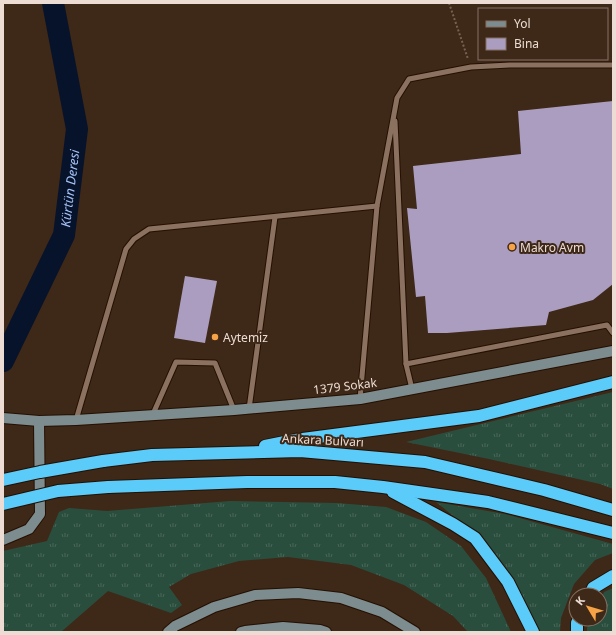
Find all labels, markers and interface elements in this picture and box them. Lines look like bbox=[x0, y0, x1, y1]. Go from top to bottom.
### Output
legend bbox=[478, 8, 608, 60]
text: Yol bbox=[514, 15, 531, 32]
text: Bina bbox=[514, 35, 539, 52]
water label: Kürtün Deresi bbox=[56, 148, 84, 228]
place label: Makro Avm bbox=[520, 239, 584, 256]
marker: Makro Avm bbox=[507, 242, 517, 252]
place label: Aytemiz bbox=[223, 329, 268, 346]
marker: Aytemiz bbox=[210, 332, 220, 342]
street label: 1379 Sokak bbox=[312, 374, 378, 398]
street label: Ankara Bulvarı bbox=[282, 429, 364, 451]
north arrow bbox=[568, 587, 608, 627]
text: K bbox=[572, 592, 588, 608]

